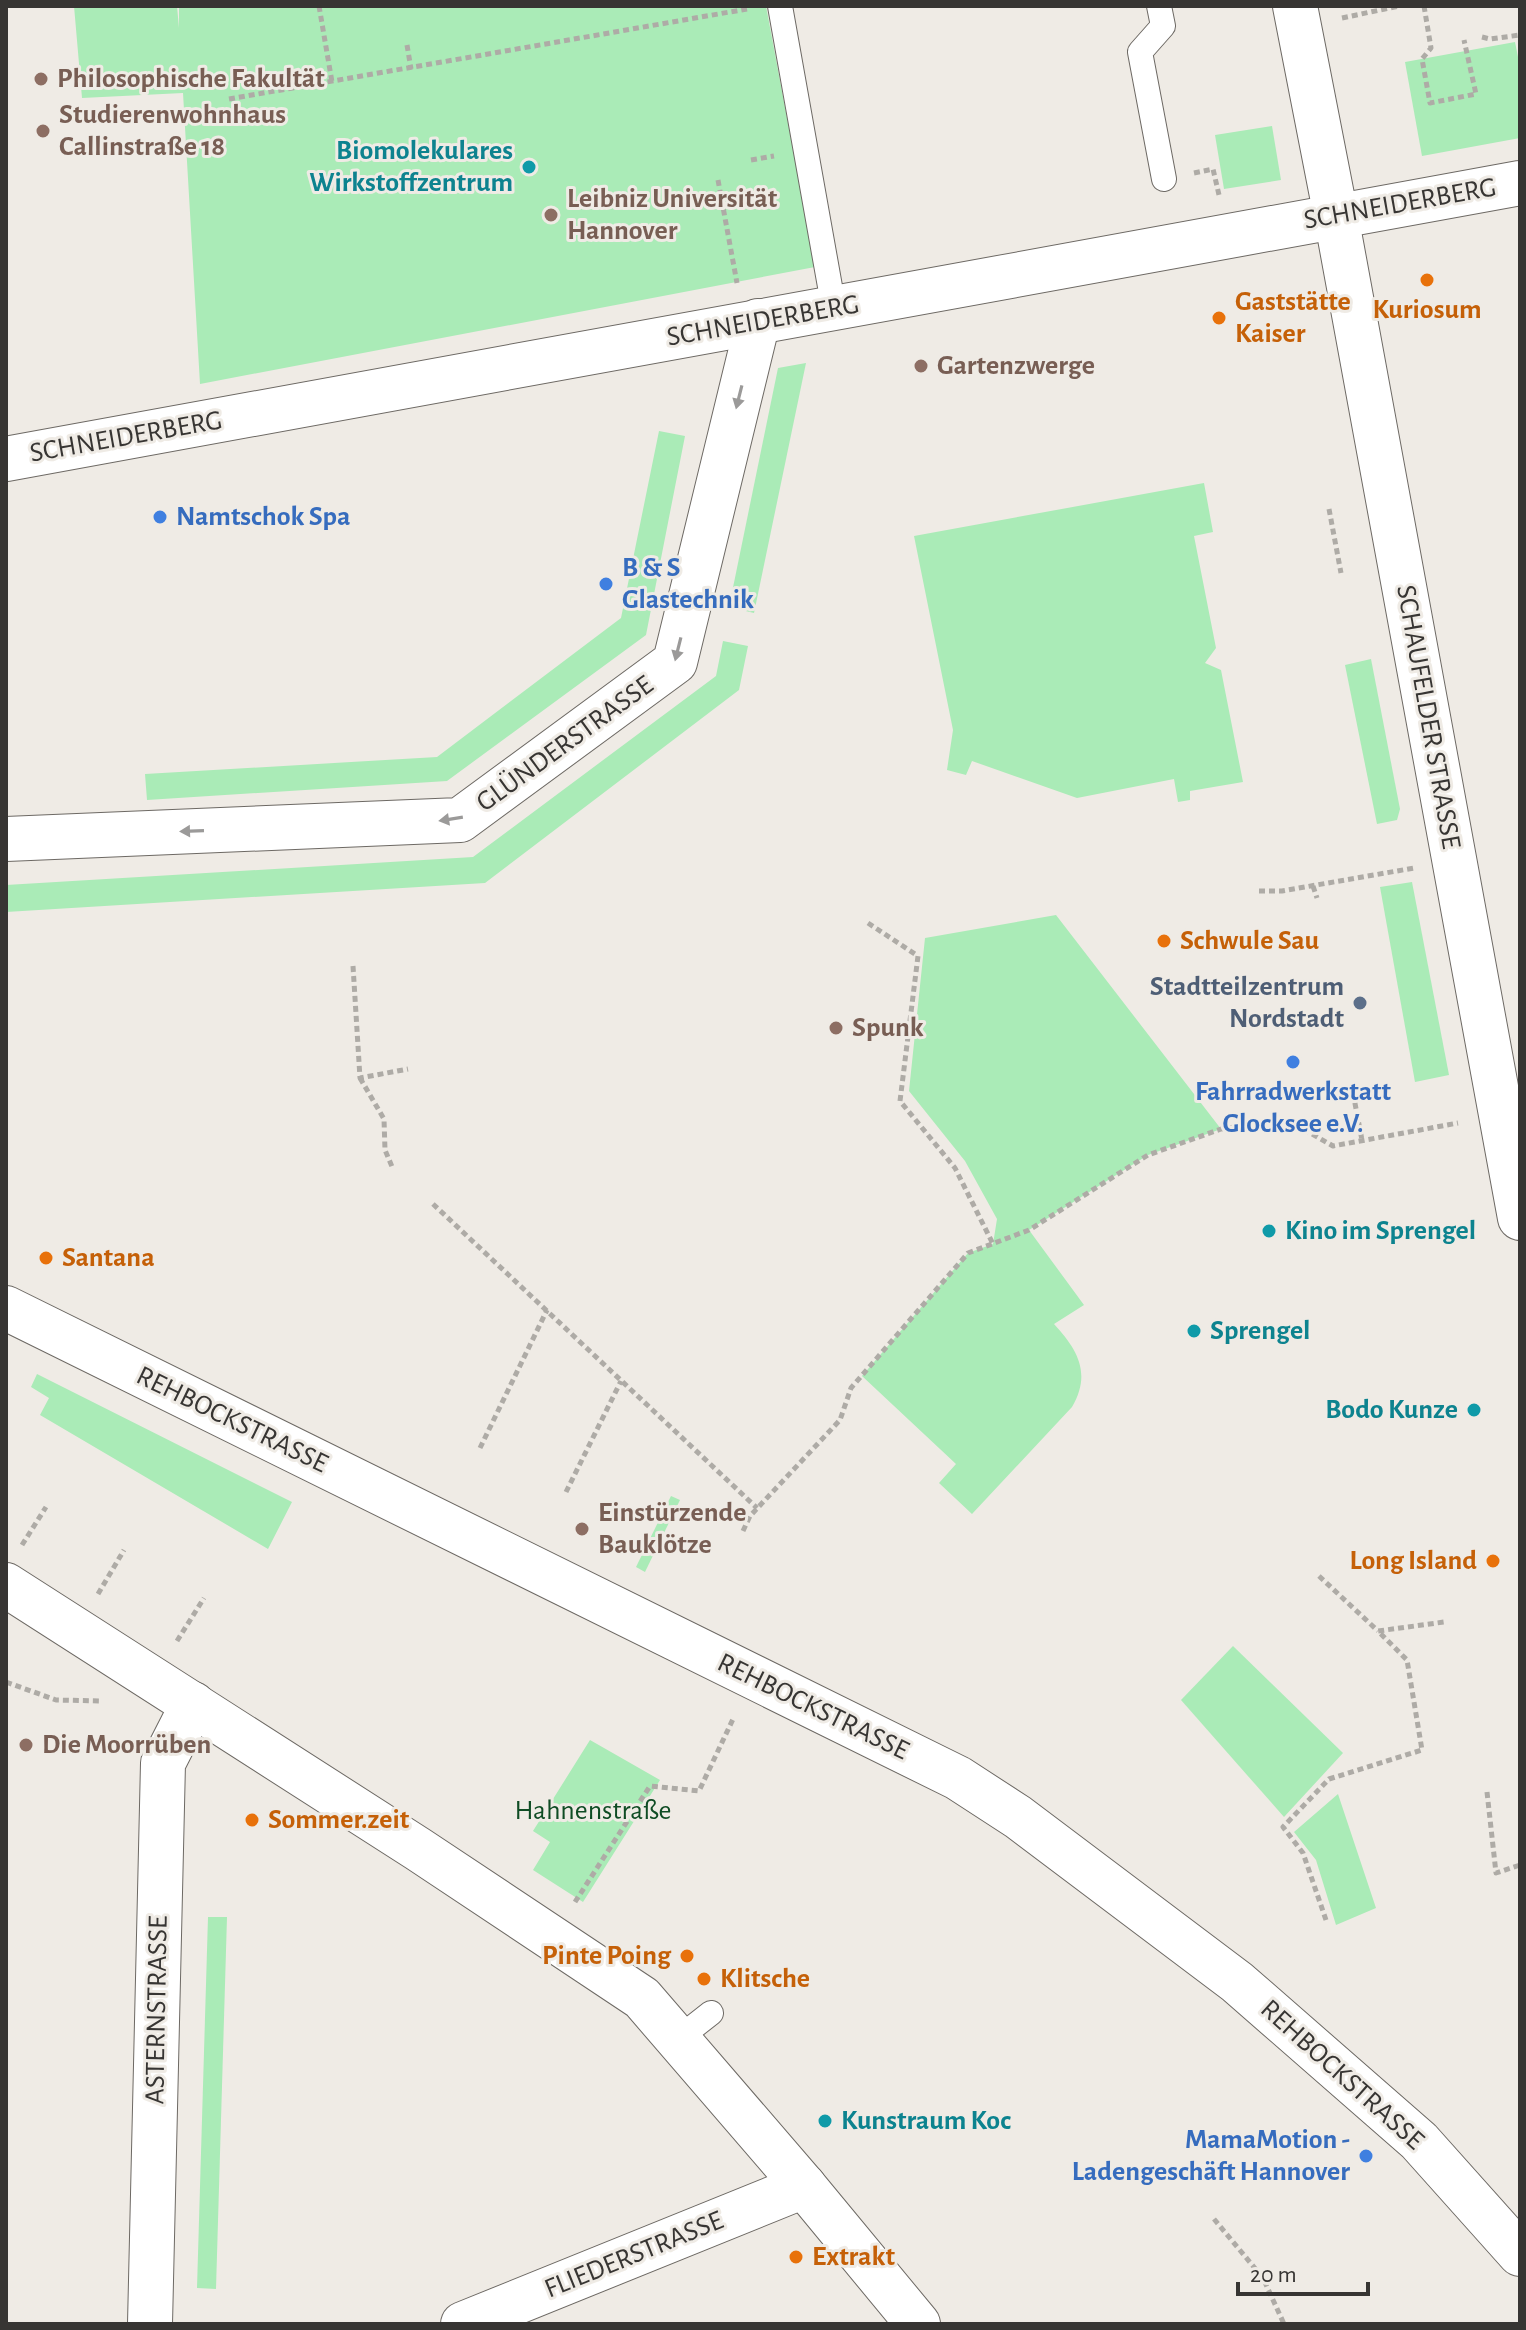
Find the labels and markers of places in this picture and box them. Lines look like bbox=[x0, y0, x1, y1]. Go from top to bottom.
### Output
place label: Philosophische Fakultät bbox=[57, 65, 325, 93]
marker: Philosophische Fakultät bbox=[32, 70, 50, 88]
place label: Studierenwohnhaus Callinstraße 18 bbox=[59, 101, 286, 161]
marker: Studierenwohnhaus Callinstraße 18 bbox=[34, 122, 52, 140]
place label: Biomolekulares Wirkstoffzentrum bbox=[309, 137, 513, 197]
marker: Biomolekulares Wirkstoffzentrum bbox=[520, 158, 538, 176]
place label: Leibniz Universität Hannover bbox=[567, 185, 778, 245]
marker: Leibniz Universität Hannover bbox=[542, 206, 560, 224]
marker: Kuriosum bbox=[1418, 271, 1436, 289]
place label: Gaststätte Kaiser bbox=[1235, 288, 1351, 348]
place label: Kuriosum bbox=[1372, 296, 1482, 324]
marker: Gaststätte Kaiser bbox=[1210, 309, 1228, 327]
place label: Gartenzwerge bbox=[937, 352, 1095, 380]
marker: Gartenzwerge bbox=[912, 357, 930, 375]
place label: Namtschok Spa bbox=[176, 503, 351, 531]
marker: Namtschok Spa bbox=[151, 508, 169, 526]
place label: B & S Glastechnik bbox=[622, 554, 754, 614]
marker: B & S Glastechnik bbox=[597, 575, 615, 593]
place label: Schwule Sau bbox=[1180, 927, 1320, 955]
marker: Schwule Sau bbox=[1155, 932, 1173, 950]
place label: Stadtteilzentrum Nordstadt bbox=[1150, 973, 1345, 1033]
marker: Stadtteilzentrum Nordstadt bbox=[1351, 994, 1369, 1012]
place label: Spunk bbox=[852, 1014, 924, 1042]
marker: Spunk bbox=[827, 1019, 845, 1037]
marker: Fahrradwerkstatt Glocksee e.V. bbox=[1284, 1053, 1302, 1071]
place label: Fahrradwerkstatt Glocksee e.V. bbox=[1195, 1078, 1392, 1138]
place label: Kino im Sprengel bbox=[1285, 1217, 1476, 1245]
marker: Kino im Sprengel bbox=[1260, 1222, 1278, 1240]
place label: Santana bbox=[62, 1244, 155, 1272]
marker: Santana bbox=[37, 1249, 55, 1267]
place label: Sprengel bbox=[1210, 1317, 1310, 1345]
marker: Sprengel bbox=[1185, 1322, 1203, 1340]
place label: Bodo Kunze bbox=[1325, 1396, 1458, 1424]
marker: Bodo Kunze bbox=[1465, 1401, 1483, 1419]
place label: Einstürzende Bauklötze bbox=[598, 1499, 746, 1559]
marker: Einstürzende Bauklötze bbox=[573, 1520, 591, 1538]
place label: Long Island bbox=[1349, 1547, 1477, 1575]
marker: Long Island bbox=[1484, 1552, 1502, 1570]
place label: Die Moorrüben bbox=[42, 1731, 211, 1759]
marker: Die Moorrüben bbox=[17, 1736, 35, 1754]
place label: Sommer.zeit bbox=[268, 1806, 410, 1834]
marker: Sommer.zeit bbox=[243, 1811, 261, 1829]
place label: Pinte Poing bbox=[542, 1942, 672, 1970]
marker: Pinte Poing bbox=[678, 1947, 696, 1965]
place label: Klitsche bbox=[720, 1965, 810, 1993]
marker: Klitsche bbox=[695, 1970, 713, 1988]
place label: Kunstraum Koc bbox=[841, 2107, 1011, 2135]
marker: Kunstraum Koc bbox=[816, 2112, 834, 2130]
place label: MamaMotion - Ladengeschäft Hannover bbox=[1072, 2126, 1350, 2186]
marker: MamaMotion - Ladengeschäft Hannover bbox=[1357, 2147, 1375, 2165]
place label: Extrakt bbox=[812, 2243, 895, 2271]
marker: Extrakt bbox=[787, 2248, 805, 2266]

